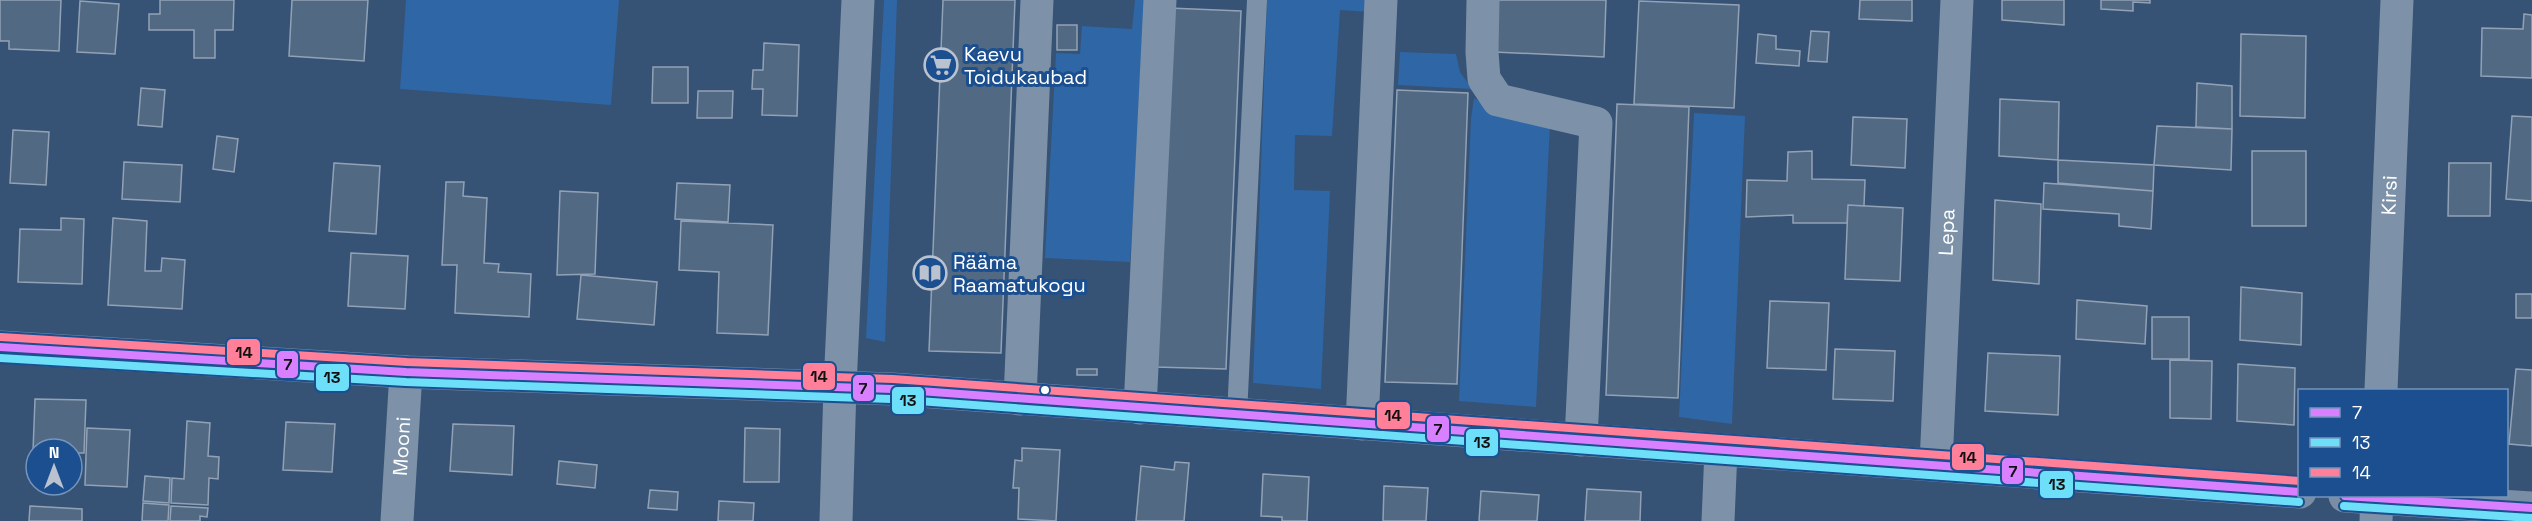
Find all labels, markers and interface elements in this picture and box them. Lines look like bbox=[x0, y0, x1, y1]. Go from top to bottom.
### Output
place label: Kaevu Toidukaubad bbox=[964, 41, 1087, 90]
supermarket icon: Kaevu Toidukaubad bbox=[923, 47, 959, 83]
street label: Kirsi bbox=[2375, 175, 2403, 216]
street label: Lepa bbox=[1932, 208, 1961, 256]
place label: Rääma Raamatukogu bbox=[953, 249, 1086, 298]
library icon: Rääma Raamatukogu bbox=[912, 255, 948, 291]
line badge: 14 bbox=[226, 338, 261, 366]
text: 14 bbox=[235, 342, 253, 363]
line badge: 7 bbox=[276, 350, 299, 379]
text: 7 bbox=[284, 354, 293, 375]
line badge: 14 bbox=[802, 362, 836, 391]
line badge: 13 bbox=[315, 363, 350, 392]
text: 14 bbox=[810, 366, 828, 387]
text: 13 bbox=[324, 367, 341, 388]
line badge: 7 bbox=[852, 374, 875, 402]
text: 7 bbox=[859, 378, 868, 399]
unlabelled marker bbox=[1039, 384, 1051, 396]
line badge: 13 bbox=[891, 386, 925, 415]
legend bbox=[2298, 389, 2508, 497]
text: 13 bbox=[900, 390, 917, 411]
line badge: 14 bbox=[1376, 401, 1411, 430]
text: 7 bbox=[2352, 401, 2362, 424]
text: 14 bbox=[1384, 405, 1402, 426]
line badge: 7 bbox=[1426, 415, 1450, 443]
street label: Mooni bbox=[387, 416, 416, 476]
text: 7 bbox=[1434, 419, 1443, 440]
line badge: 13 bbox=[1465, 428, 1499, 457]
text: 13 bbox=[2352, 431, 2370, 454]
text: 13 bbox=[1474, 432, 1491, 453]
north arrow bbox=[24, 437, 84, 497]
text: N bbox=[49, 442, 59, 463]
line badge: 14 bbox=[1951, 443, 1985, 471]
text: 14 bbox=[1959, 447, 1977, 468]
line badge: 7 bbox=[2001, 457, 2024, 485]
text: 7 bbox=[2009, 461, 2018, 482]
text: 14 bbox=[2352, 461, 2371, 484]
line badge: 13 bbox=[2039, 470, 2074, 499]
text: 13 bbox=[2049, 474, 2066, 495]

